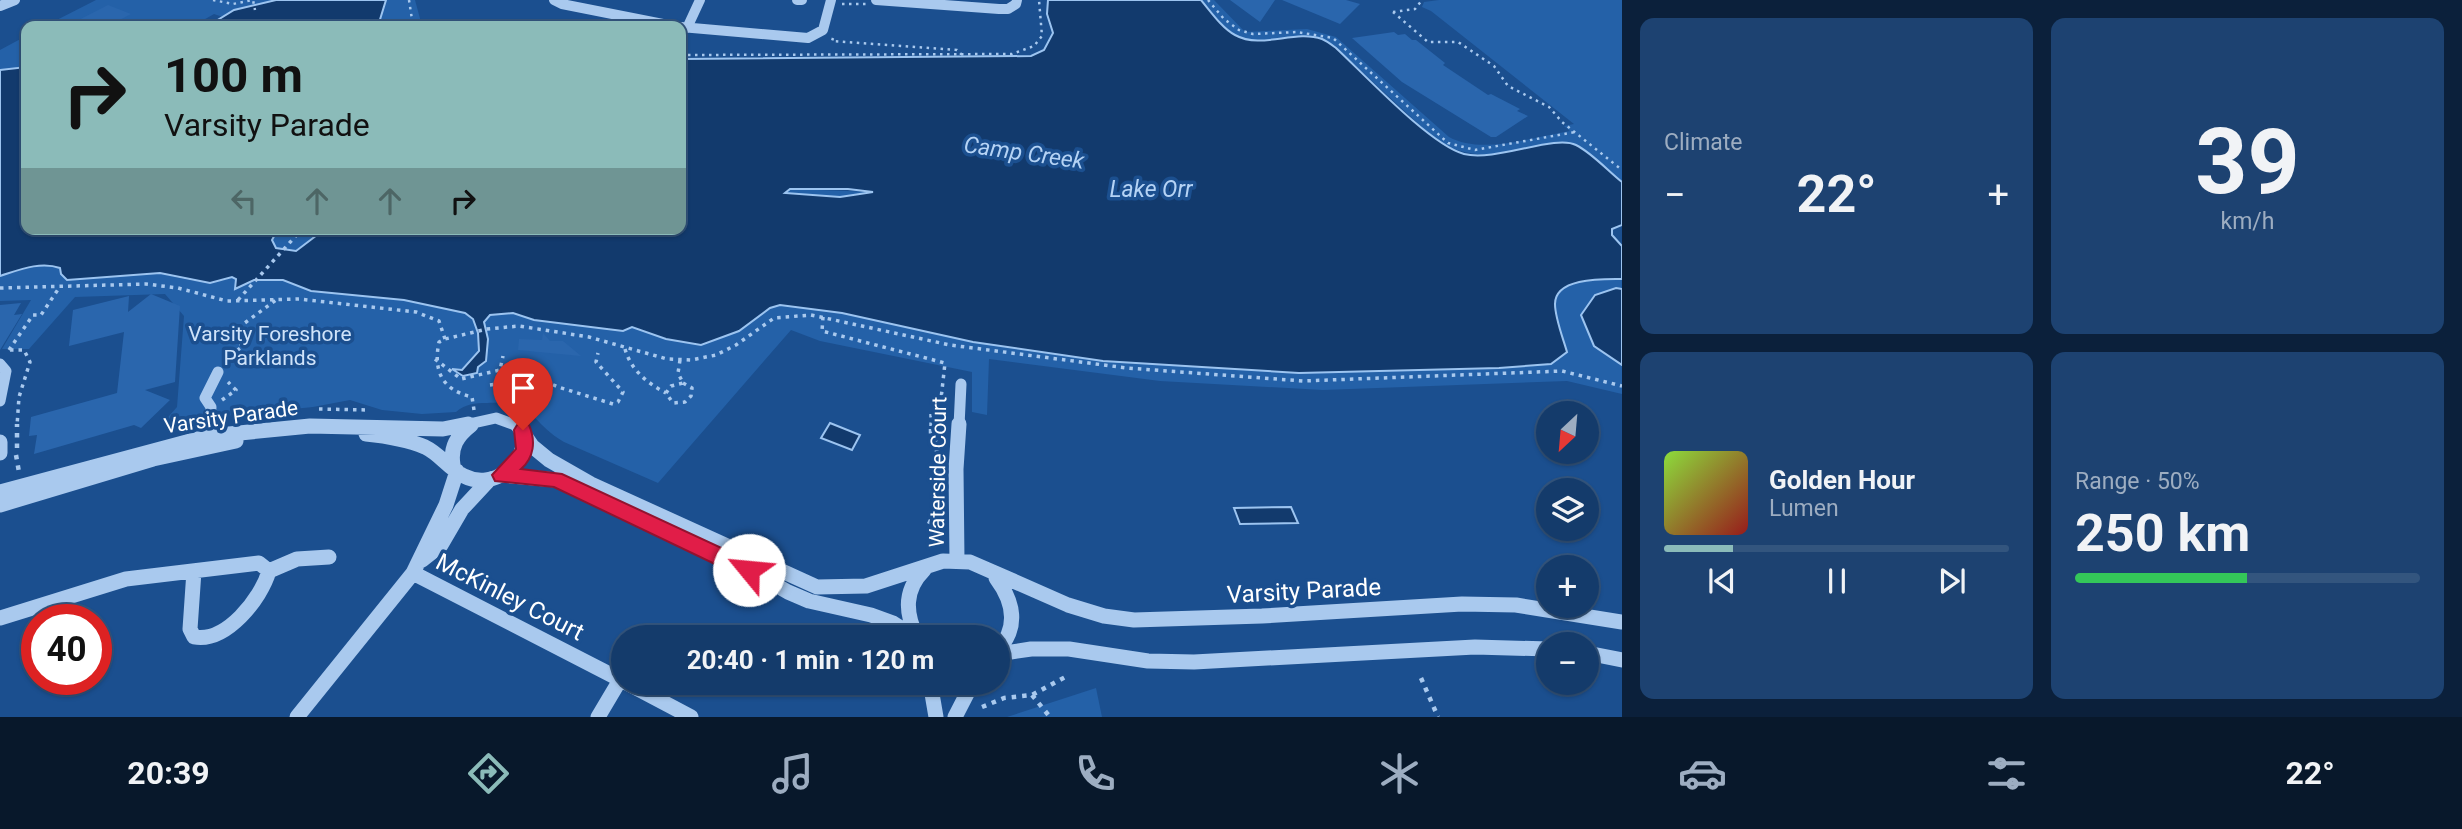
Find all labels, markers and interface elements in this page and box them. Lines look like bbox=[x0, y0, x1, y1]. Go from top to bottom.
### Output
text: 100 m bbox=[164, 47, 303, 104]
icon: right bbox=[49, 49, 140, 140]
text: Varsity Parade bbox=[164, 106, 370, 144]
text: 39 bbox=[2195, 109, 2300, 215]
text: Climate bbox=[1664, 129, 1743, 156]
water label: Camp Creek bbox=[962, 131, 1087, 175]
text: 22° bbox=[1797, 164, 1877, 225]
text: − bbox=[1664, 173, 1686, 217]
text: + bbox=[1987, 173, 2009, 217]
water label: Lake Orr bbox=[1109, 176, 1194, 203]
icon: left bbox=[225, 182, 263, 220]
icon: ahead bbox=[298, 182, 336, 220]
icon: ahead bbox=[371, 182, 409, 220]
icon: right bbox=[444, 182, 482, 220]
text: km/h bbox=[2221, 208, 2275, 235]
park label: Varsity Foreshore Parklands bbox=[188, 322, 352, 370]
pin bbox=[493, 358, 553, 430]
icon: arrive bbox=[504, 369, 542, 407]
street label: Varsity Parade bbox=[162, 396, 300, 438]
street label: Waterside Court bbox=[925, 396, 951, 548]
north arrow bbox=[1536, 401, 1600, 464]
map controls bbox=[1536, 401, 1599, 695]
text: Golden Hour bbox=[1769, 465, 1915, 495]
text: Range · 50% bbox=[2075, 468, 2200, 495]
button: layers bbox=[1536, 478, 1599, 541]
text: Lumen bbox=[1769, 495, 1839, 522]
text: 250 km bbox=[2075, 503, 2250, 564]
position arrow bbox=[712, 533, 786, 607]
street label: McKinley Court bbox=[431, 548, 589, 646]
button: + bbox=[1536, 555, 1599, 618]
icon: previous bbox=[1703, 562, 1741, 600]
icon: pause bbox=[1818, 562, 1856, 600]
icon: next bbox=[1933, 562, 1971, 600]
street label: Varsity Parade bbox=[1226, 573, 1382, 609]
speed limit sign: 40 bbox=[21, 604, 112, 695]
button: − bbox=[1536, 632, 1599, 695]
text: 20:40 · 1 min · 120 m bbox=[687, 645, 934, 675]
icon: directions bbox=[464, 749, 513, 798]
icon: music bbox=[768, 749, 817, 798]
icon: phone bbox=[1071, 749, 1120, 798]
icon: climate bbox=[1375, 749, 1424, 798]
icon: car bbox=[1678, 749, 1727, 798]
icon: filters bbox=[1982, 749, 2031, 798]
text: 20:39 bbox=[127, 754, 210, 792]
text: 22° bbox=[2285, 754, 2335, 792]

